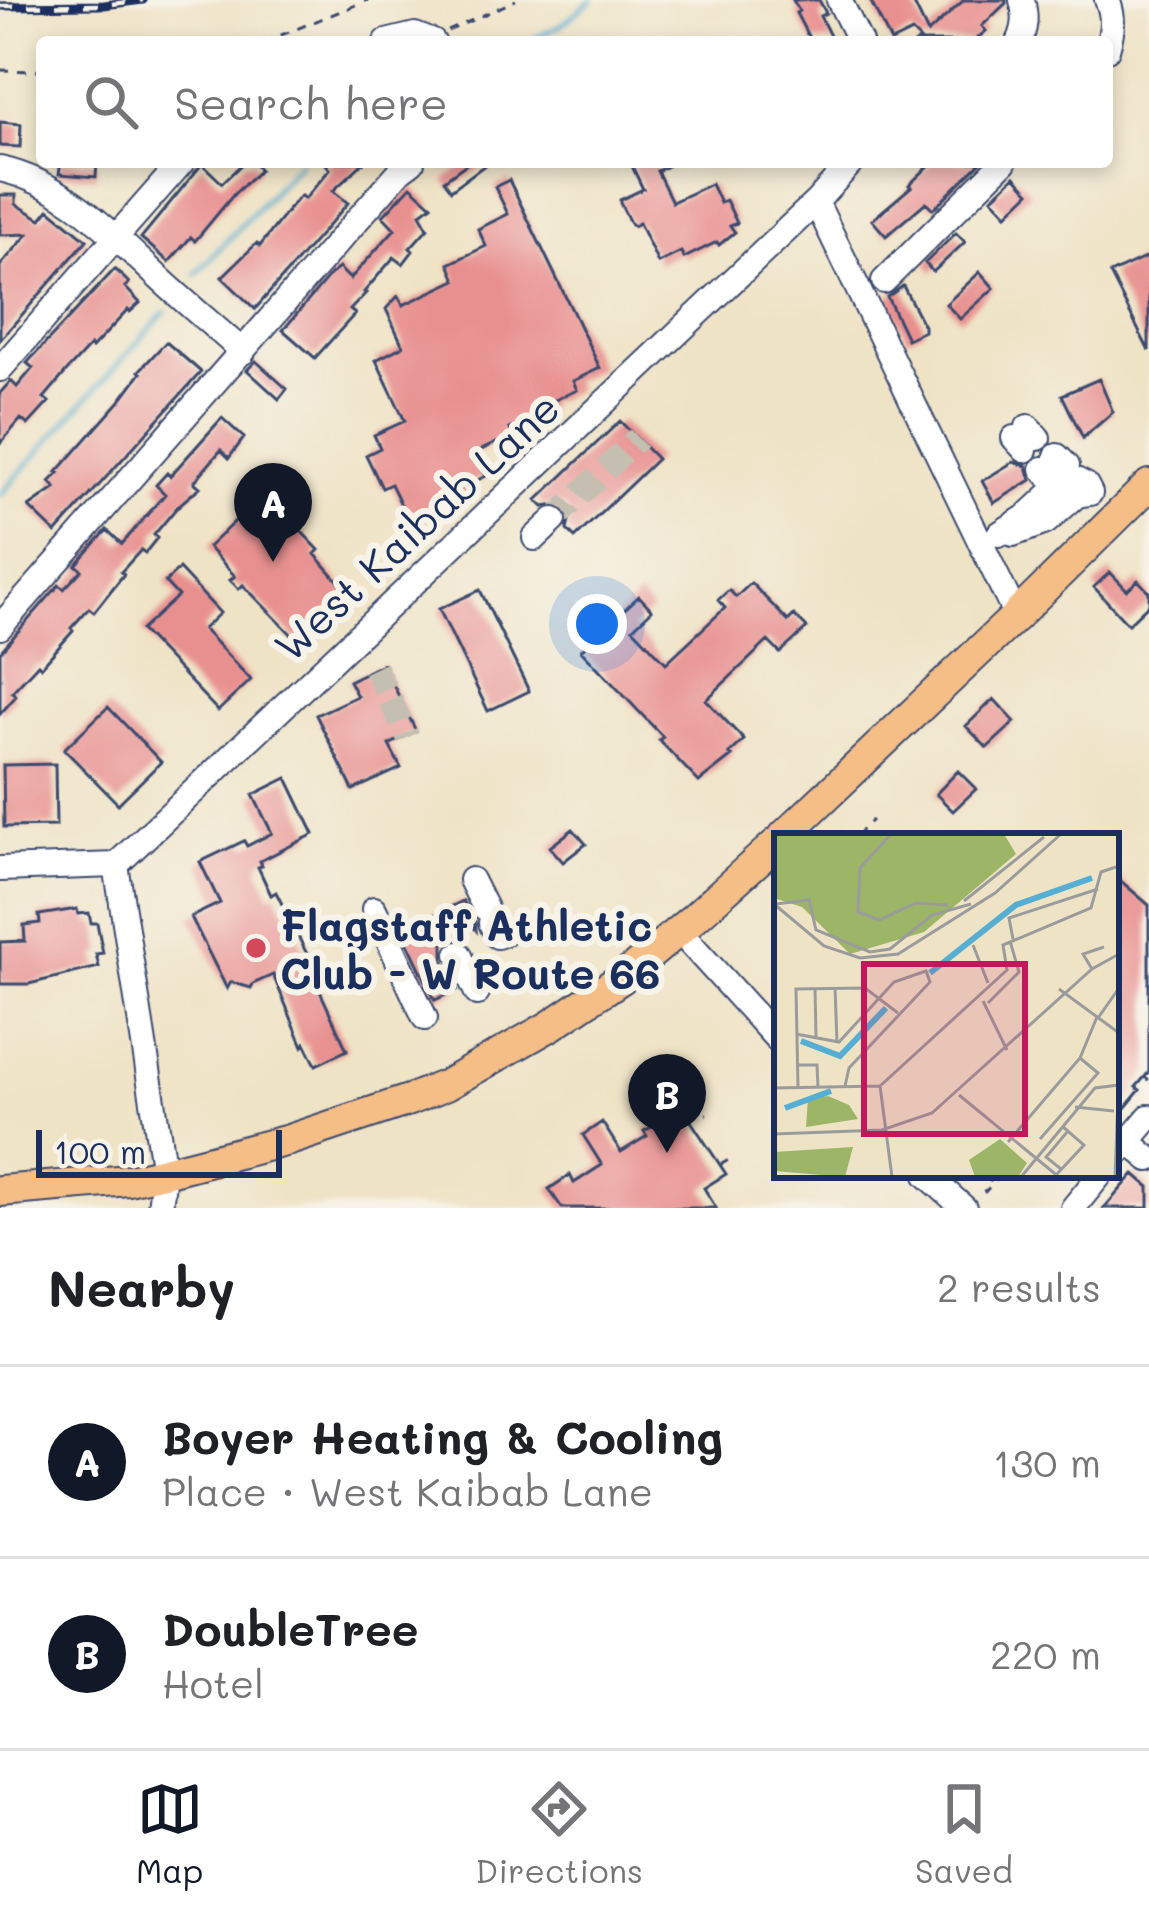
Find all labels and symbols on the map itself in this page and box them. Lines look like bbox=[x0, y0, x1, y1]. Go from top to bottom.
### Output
street label: West Kaibab Lane bbox=[262, 380, 570, 672]
pin: A bbox=[234, 463, 312, 562]
your location bbox=[567, 594, 627, 654]
inset map bbox=[774, 833, 1119, 1178]
place label: Flagstaff Athletic Club - W Route 66 bbox=[280, 897, 660, 1000]
marker: Flagstaff Athletic Club - W Route 66 bbox=[243, 935, 269, 961]
pin: B bbox=[628, 1054, 706, 1153]
scale bar bbox=[36, 1124, 282, 1177]

